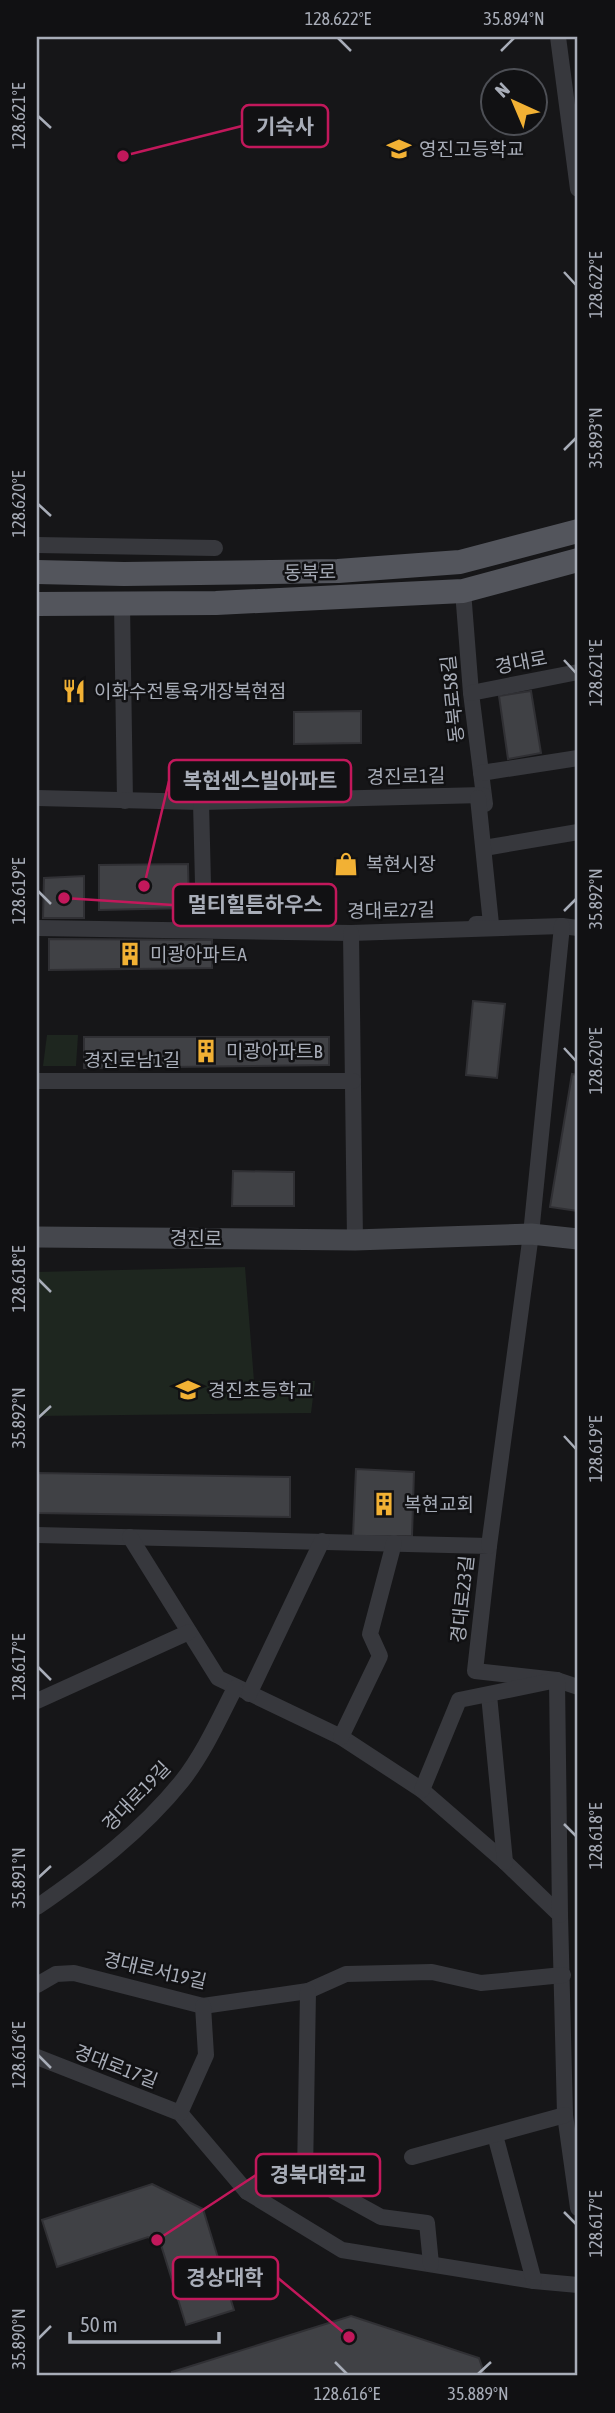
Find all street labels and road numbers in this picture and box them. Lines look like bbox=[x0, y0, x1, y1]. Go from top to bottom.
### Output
street label: 동북로 bbox=[284, 561, 336, 583]
street label: 경대로 bbox=[493, 646, 549, 678]
street label: 동북로58길 bbox=[436, 654, 468, 744]
street label: 경진로1길 bbox=[366, 764, 446, 788]
street label: 경대로27길 bbox=[347, 898, 435, 922]
street label: 경진로남1길 bbox=[84, 1049, 180, 1071]
street label: 경진로 bbox=[170, 1227, 222, 1249]
street label: 경대로23길 bbox=[446, 1554, 478, 1644]
street label: 경대로19길 bbox=[98, 1757, 174, 1835]
street label: 경대로서19길 bbox=[101, 1947, 209, 1993]
street label: 경대로17길 bbox=[71, 2040, 161, 2092]

